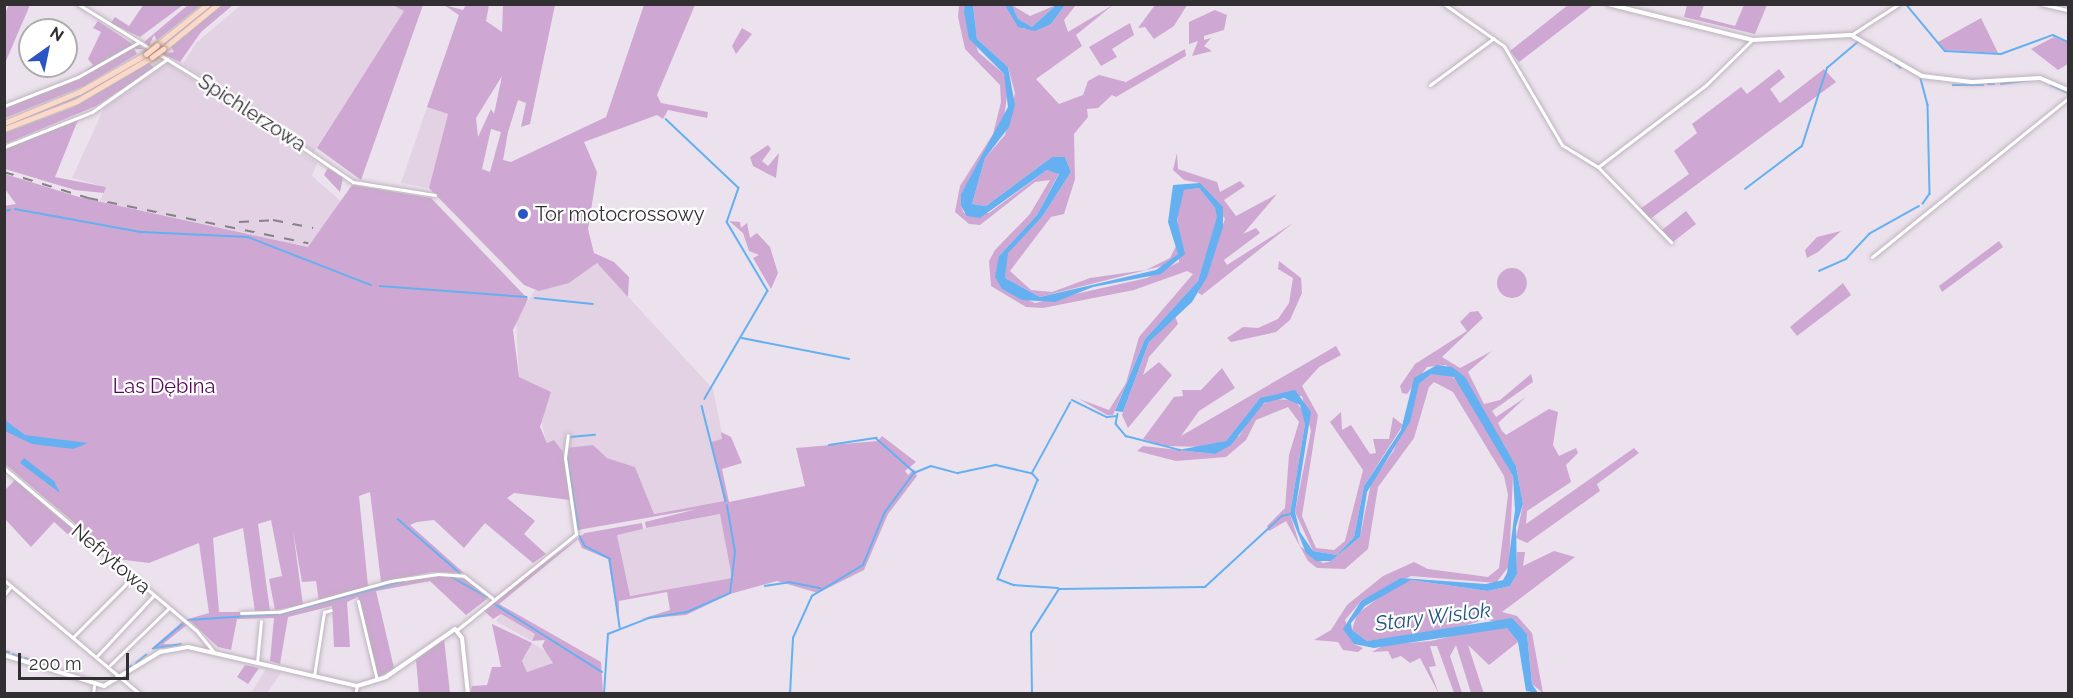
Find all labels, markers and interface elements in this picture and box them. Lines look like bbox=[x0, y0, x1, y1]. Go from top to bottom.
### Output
north arrow bbox=[18, 18, 78, 78]
text: N bbox=[47, 23, 67, 45]
street label: Spichlerzowa bbox=[194, 69, 310, 157]
place label: Tor motocrossowy bbox=[535, 202, 705, 226]
marker: Tor motocrossowy bbox=[516, 207, 530, 221]
park label: Las Dębina bbox=[113, 374, 215, 398]
street label: Nefrytowa bbox=[66, 519, 156, 599]
water label: Stary Wislok bbox=[1373, 597, 1493, 637]
scale bar bbox=[21, 641, 132, 679]
text: 200 m bbox=[29, 653, 82, 674]

